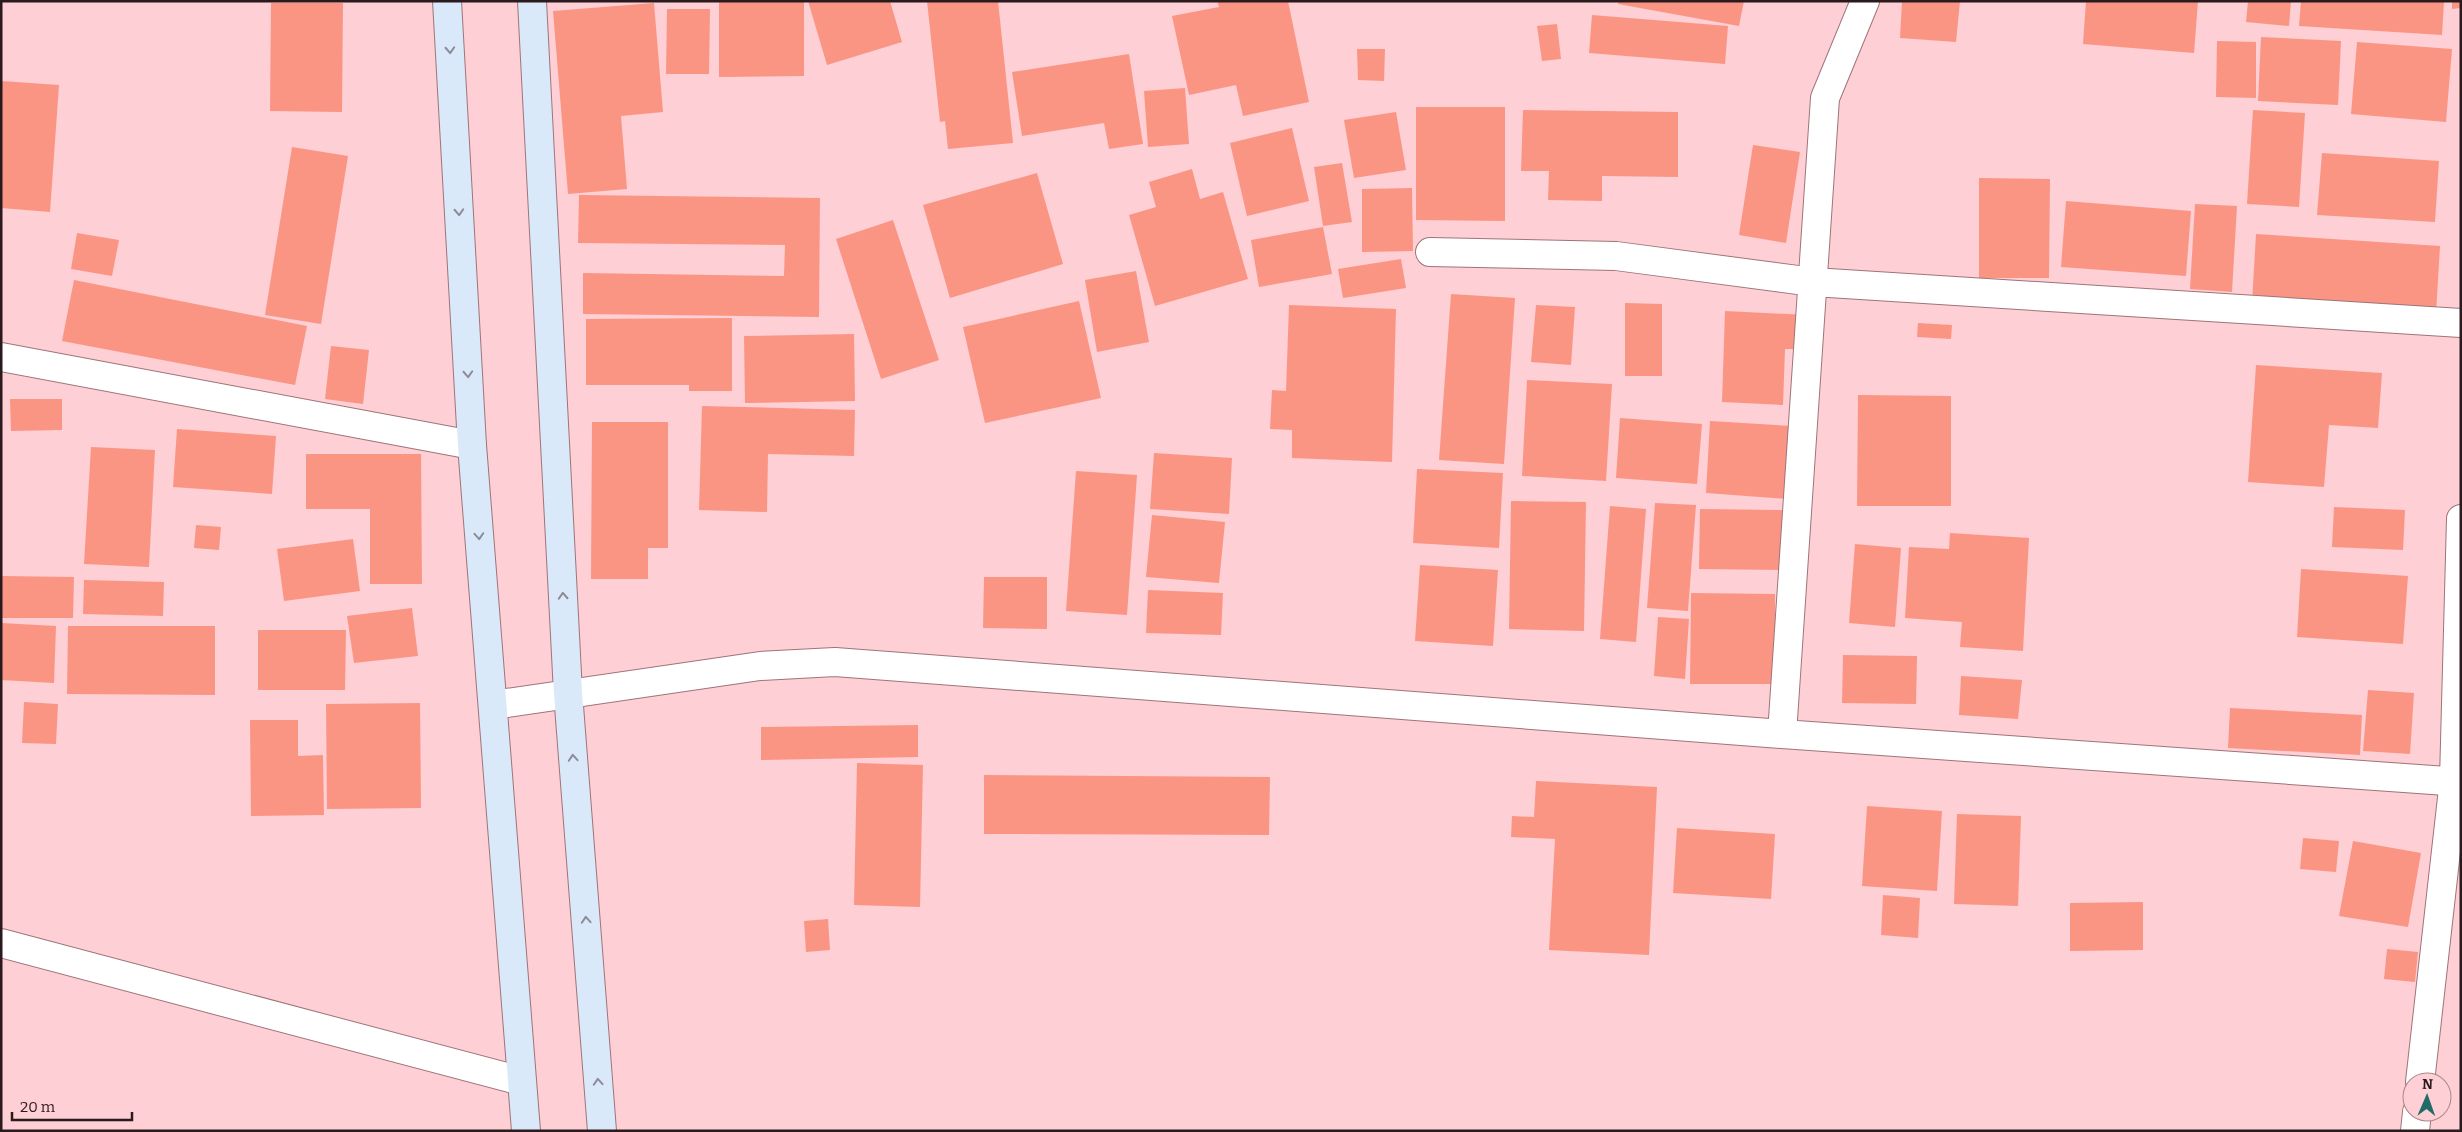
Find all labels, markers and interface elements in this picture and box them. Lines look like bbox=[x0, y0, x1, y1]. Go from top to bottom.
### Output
one-way arrow bbox=[444, 46, 455, 54]
one-way arrow bbox=[453, 208, 464, 216]
one-way arrow bbox=[463, 371, 474, 379]
one-way arrow bbox=[474, 533, 485, 541]
one-way arrow bbox=[558, 592, 569, 600]
one-way arrow bbox=[568, 754, 579, 762]
one-way arrow bbox=[580, 916, 591, 924]
north arrow bbox=[2402, 1072, 2452, 1122]
text: N bbox=[2422, 1076, 2433, 1093]
one-way arrow bbox=[593, 1078, 604, 1086]
scale bar bbox=[12, 1090, 132, 1122]
text: 20 m bbox=[20, 1098, 56, 1116]

